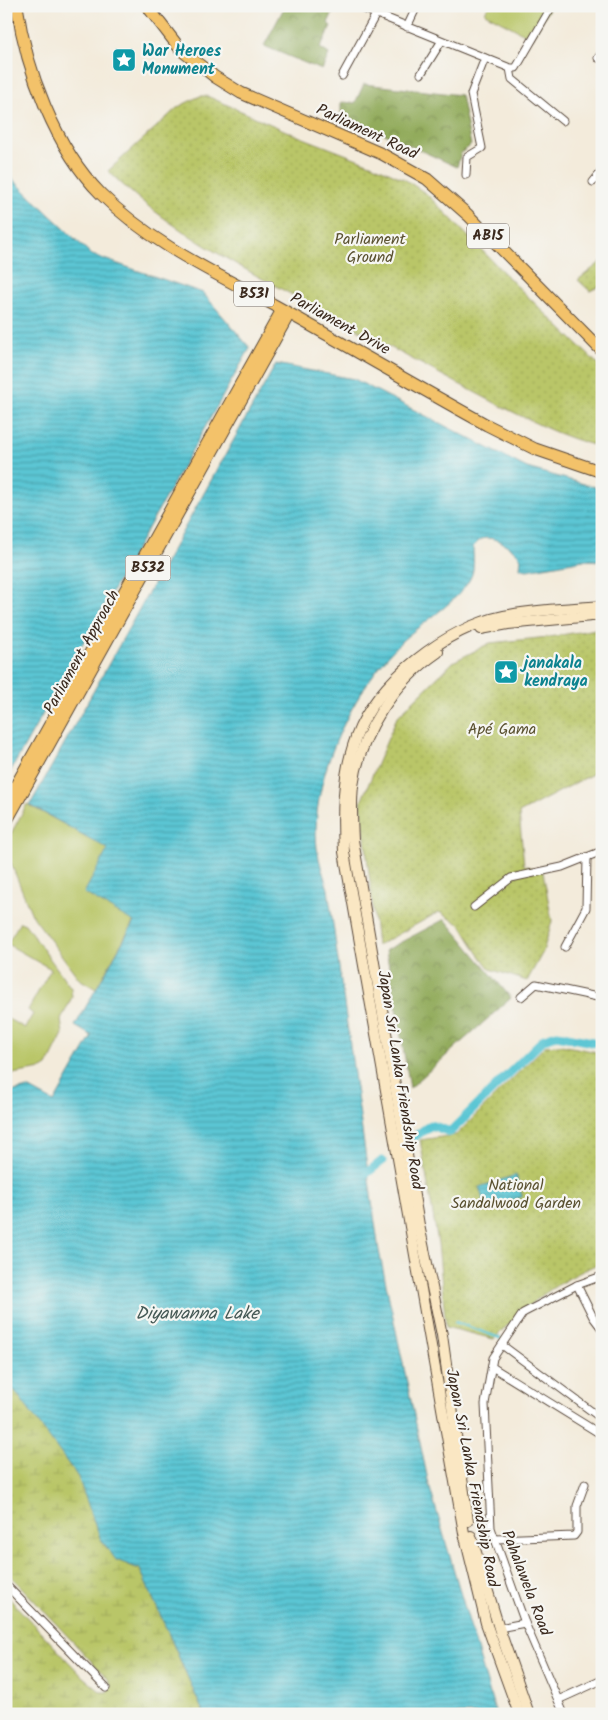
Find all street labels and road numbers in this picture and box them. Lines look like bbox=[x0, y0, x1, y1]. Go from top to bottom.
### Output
street label: Parliament Road bbox=[312, 97, 423, 167]
road number: AB15 bbox=[467, 224, 509, 248]
road number: B531 bbox=[234, 282, 274, 306]
street label: Parliament Drive bbox=[285, 286, 395, 362]
road number: B532 bbox=[126, 556, 170, 580]
street label: Parliament Approach bbox=[37, 585, 127, 719]
street label: Japan Sri Lanka Friendship Road bbox=[370, 968, 430, 1193]
street label: Japan Sri Lanka Friendship Road bbox=[439, 1367, 506, 1590]
street label: Pahalawela Road bbox=[494, 1526, 558, 1641]

